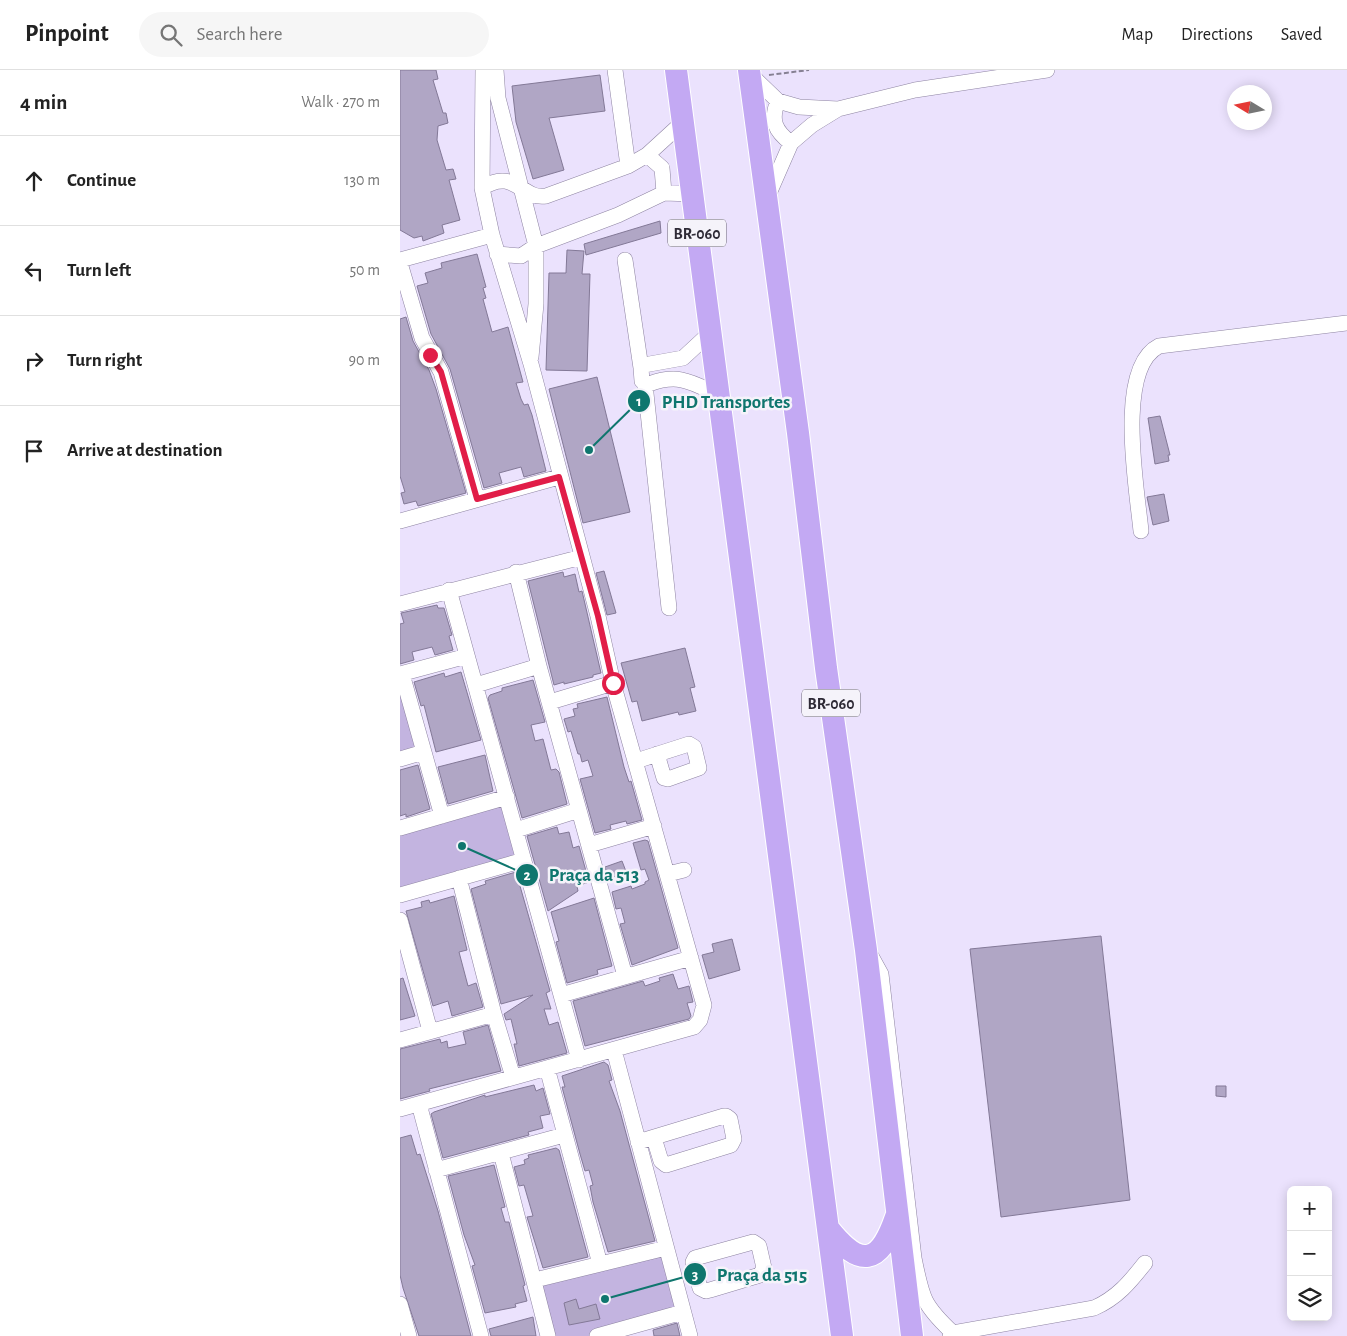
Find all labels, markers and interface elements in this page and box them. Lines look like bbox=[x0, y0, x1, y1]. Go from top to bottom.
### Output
search box bbox=[139, 12, 489, 57]
icon: search bbox=[157, 21, 185, 49]
text: Pinpoint bbox=[25, 22, 109, 46]
text: Search here bbox=[197, 25, 283, 44]
text: Map bbox=[1122, 26, 1153, 44]
text: Directions bbox=[1181, 26, 1253, 44]
text: Saved bbox=[1281, 26, 1322, 44]
north arrow bbox=[1227, 85, 1272, 130]
text: 4 min bbox=[20, 92, 67, 113]
text: Walk · 270 m bbox=[301, 94, 380, 110]
icon: ahead bbox=[20, 167, 48, 195]
text: Continue bbox=[67, 171, 136, 190]
text: 130 m bbox=[344, 172, 380, 188]
road number: BR-060 bbox=[668, 220, 726, 247]
icon: left bbox=[20, 257, 48, 285]
text: Turn left bbox=[67, 261, 131, 280]
text: 50 m bbox=[349, 262, 380, 278]
route end bbox=[419, 344, 442, 367]
icon: right bbox=[20, 347, 48, 375]
text: Turn right bbox=[67, 351, 142, 370]
text: 90 m bbox=[349, 352, 380, 368]
callout: PHD Transportes bbox=[627, 384, 800, 418]
text: PHD Transportes bbox=[662, 393, 790, 412]
text: 1 bbox=[636, 394, 642, 409]
icon: arrive bbox=[20, 437, 48, 465]
text: Arrive at destination bbox=[67, 441, 223, 460]
route start bbox=[602, 672, 625, 695]
road number: BR-060 bbox=[802, 690, 860, 716]
callout: Praça da 513 bbox=[514, 858, 650, 892]
text: Praça da 513 bbox=[549, 866, 639, 885]
text: 2 bbox=[523, 868, 531, 883]
map controls bbox=[1287, 1186, 1332, 1321]
button: + bbox=[1287, 1186, 1332, 1231]
button: − bbox=[1287, 1231, 1332, 1276]
callout: Praça da 515 bbox=[682, 1257, 817, 1291]
text: Praça da 515 bbox=[717, 1266, 807, 1285]
text: 3 bbox=[692, 1268, 698, 1283]
button: layers bbox=[1287, 1276, 1332, 1321]

